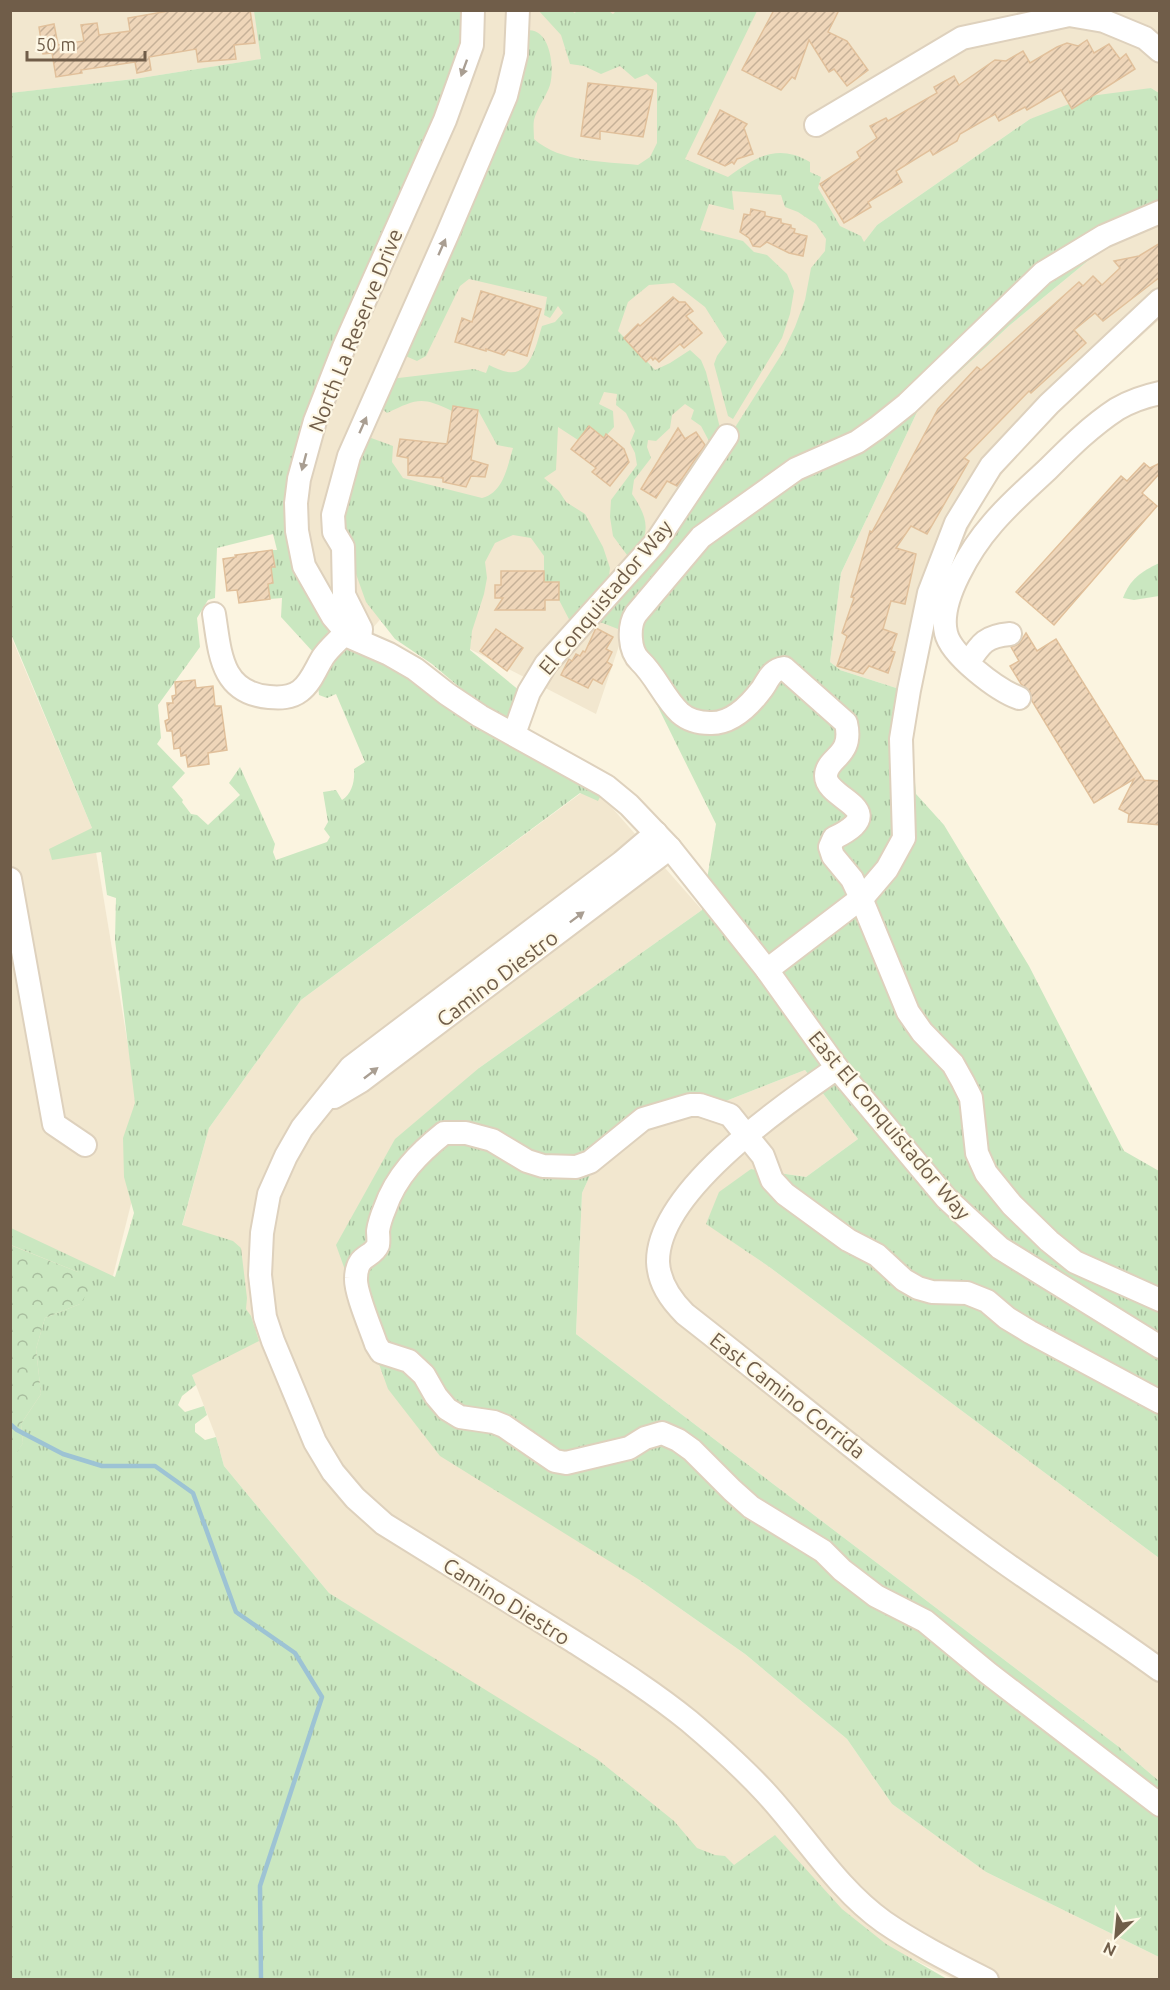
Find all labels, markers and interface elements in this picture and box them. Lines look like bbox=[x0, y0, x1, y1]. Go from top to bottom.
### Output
scale bar bbox=[27, 24, 146, 62]
text: 50 m bbox=[36, 34, 76, 54]
one-way arrow bbox=[458, 59, 468, 77]
street label: North La Reserve Drive bbox=[303, 225, 407, 435]
one-way arrow bbox=[438, 238, 447, 256]
one-way arrow bbox=[358, 417, 367, 434]
one-way arrow bbox=[299, 453, 308, 471]
street label: El Conquistador Way bbox=[533, 515, 677, 679]
one-way arrow bbox=[570, 912, 585, 924]
street label: Camino Diestro bbox=[432, 925, 562, 1031]
street label: East El Conquistador Way bbox=[804, 1026, 976, 1224]
one-way arrow bbox=[364, 1067, 379, 1079]
street label: East Camino Corrida bbox=[706, 1327, 870, 1463]
street label: Camino Diestro bbox=[439, 1552, 575, 1650]
north arrow bbox=[1086, 1906, 1146, 1966]
text: N bbox=[1100, 1939, 1119, 1960]

